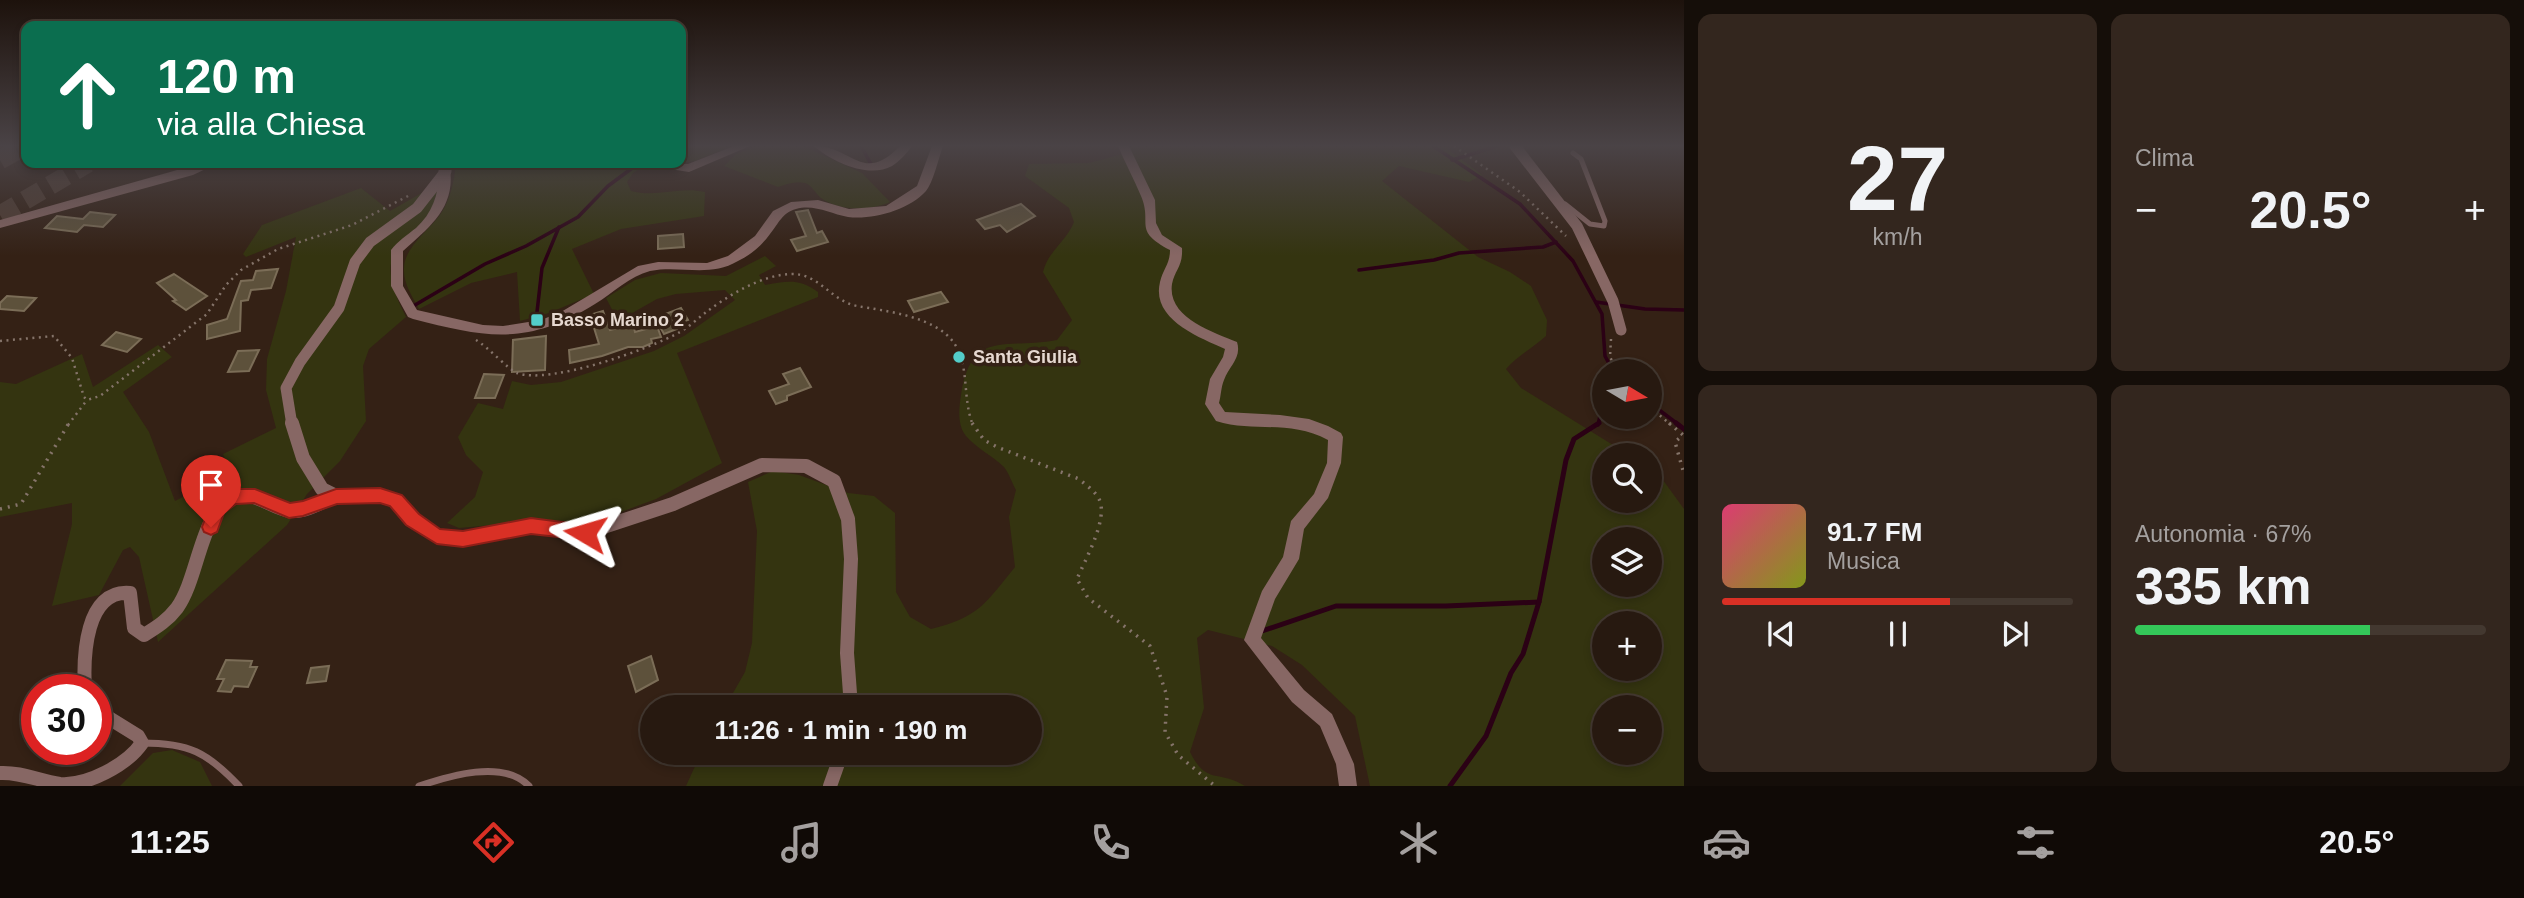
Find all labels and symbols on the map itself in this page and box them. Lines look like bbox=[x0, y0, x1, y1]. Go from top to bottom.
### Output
place label: Basso Marino 2 bbox=[551, 310, 684, 330]
marker: Basso Marino 2 bbox=[529, 312, 545, 328]
place label: Santa Giulia bbox=[973, 347, 1078, 367]
marker: Santa Giulia bbox=[951, 349, 967, 365]
north arrow bbox=[1592, 359, 1662, 429]
pin bbox=[181, 455, 241, 527]
position arrow bbox=[548, 496, 622, 570]
speed limit sign: 30 bbox=[21, 674, 112, 765]

